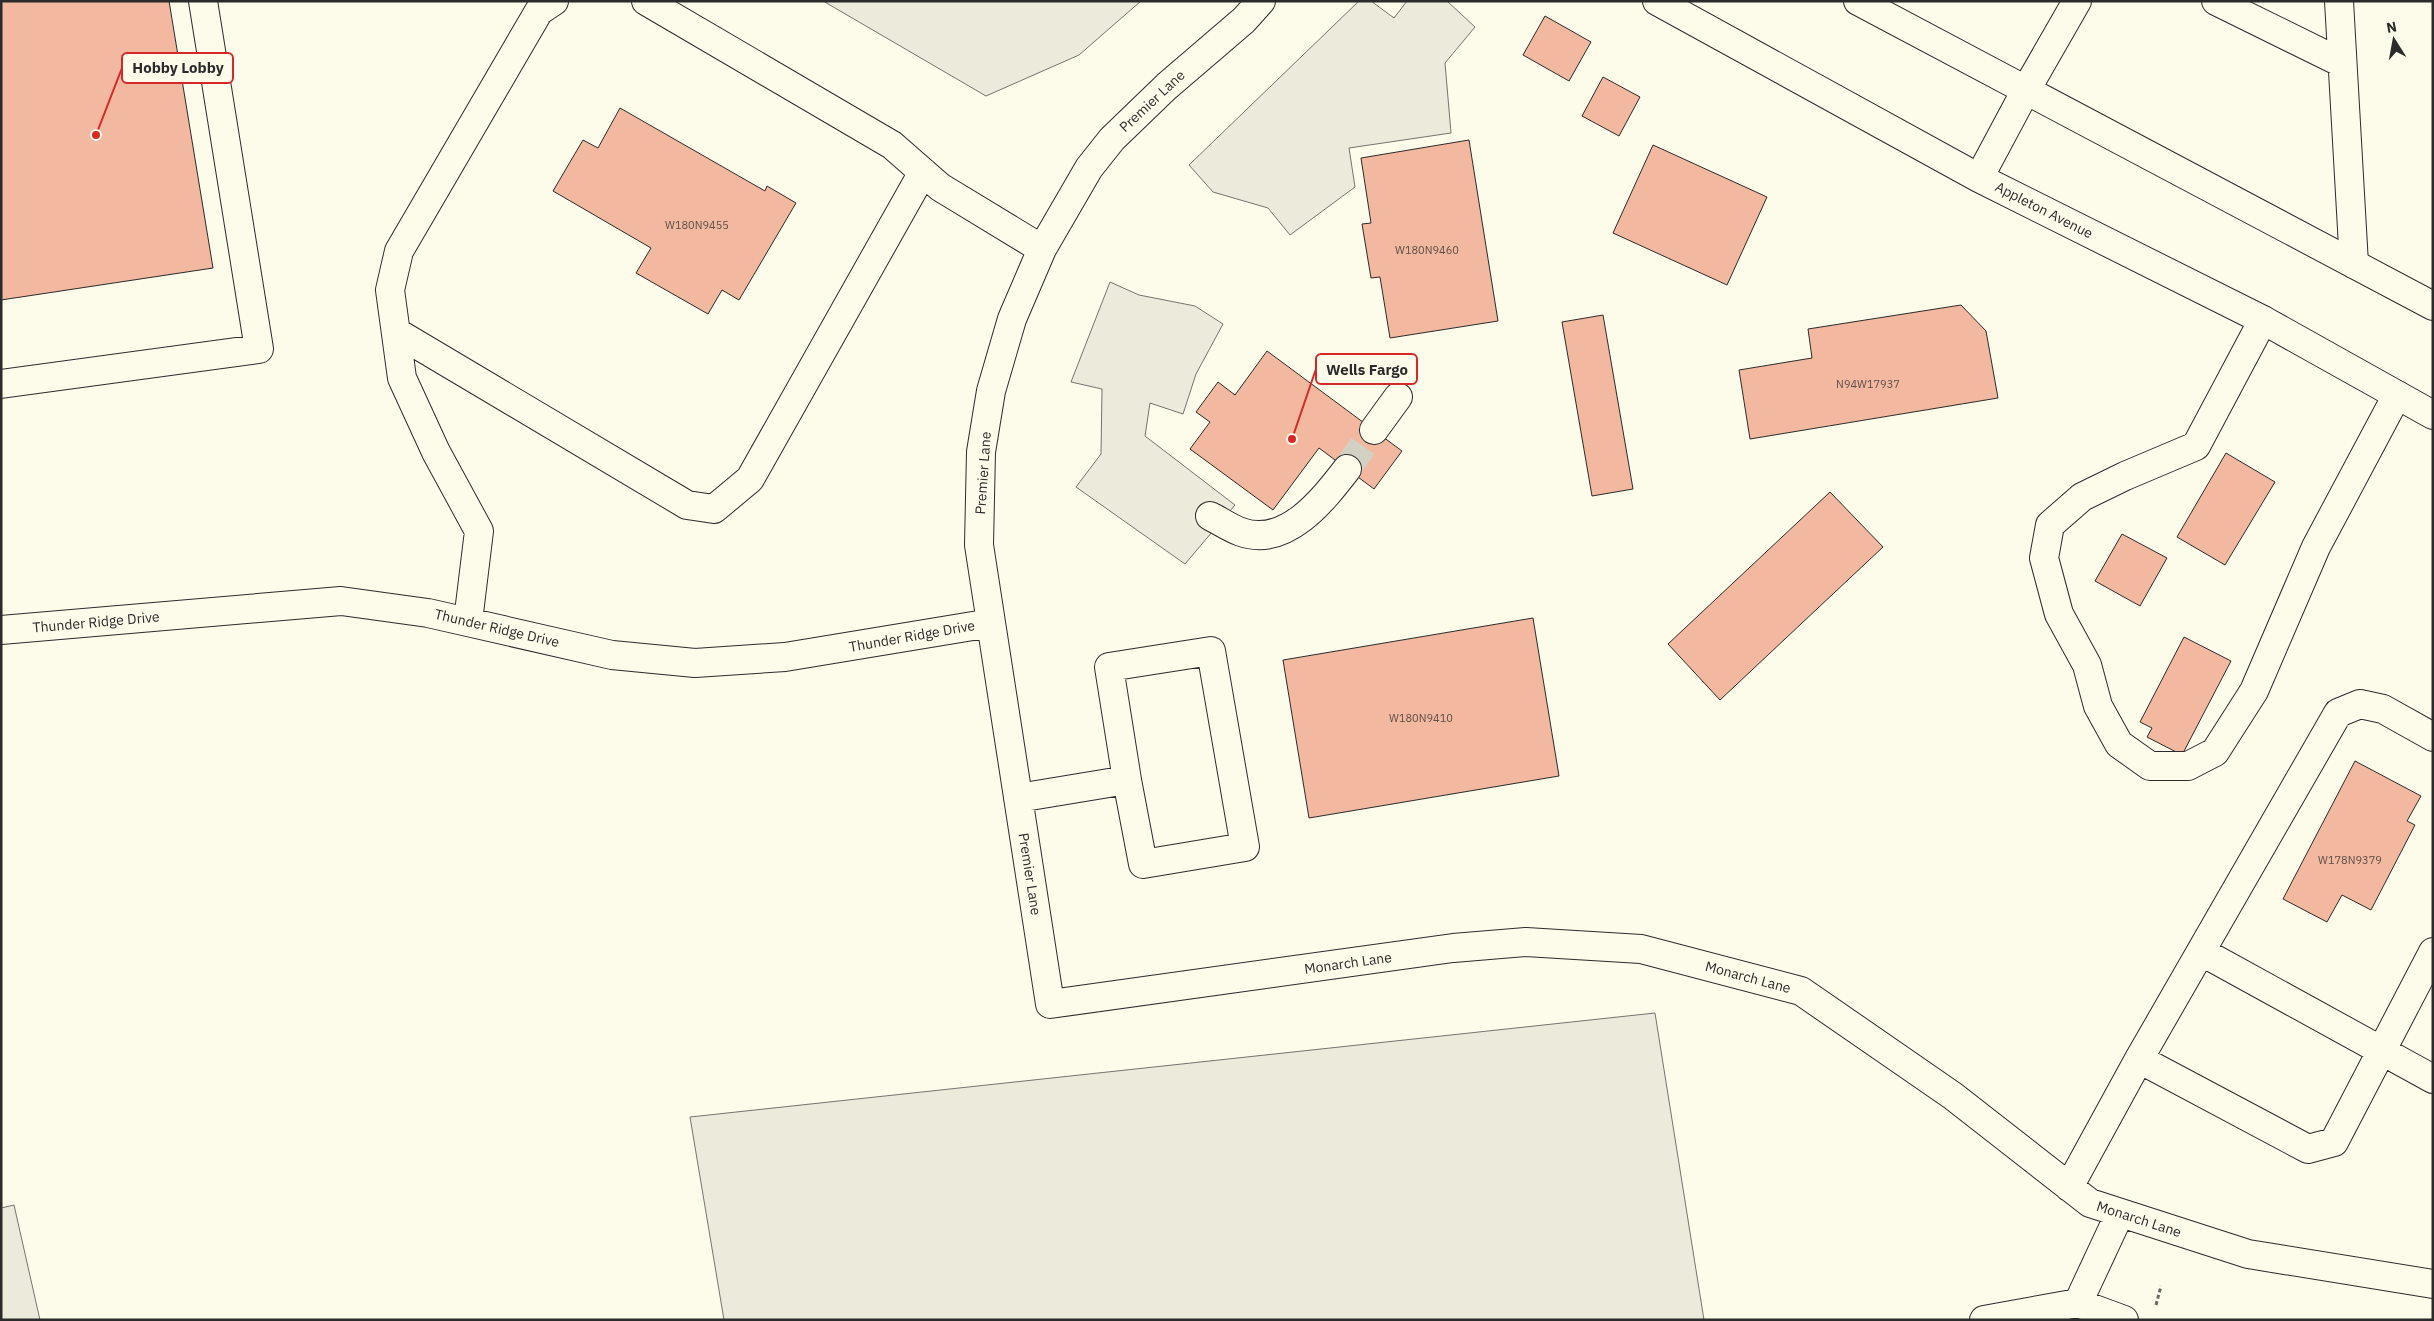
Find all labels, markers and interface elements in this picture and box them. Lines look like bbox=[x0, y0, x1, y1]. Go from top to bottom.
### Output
north arrow bbox=[2369, 15, 2419, 65]
text: N bbox=[2385, 17, 2398, 37]
callout: Hobby Lobby bbox=[122, 53, 233, 83]
text: Hobby Lobby bbox=[132, 58, 224, 77]
street label: Premier Lane bbox=[1115, 66, 1189, 136]
street label: Appleton Avenue bbox=[1992, 178, 2096, 243]
house number: W180N9455 bbox=[665, 218, 729, 232]
house number: W180N9460 bbox=[1395, 243, 1459, 257]
callout: Wells Fargo bbox=[1316, 354, 1417, 384]
text: Wells Fargo bbox=[1326, 360, 1408, 379]
house number: N94W17937 bbox=[1836, 377, 1900, 391]
street label: Premier Lane bbox=[971, 431, 995, 515]
street label: Thunder Ridge Drive bbox=[433, 605, 561, 651]
street label: Thunder Ridge Drive bbox=[32, 607, 161, 637]
street label: Thunder Ridge Drive bbox=[848, 616, 977, 656]
house number: W180N9410 bbox=[1389, 711, 1453, 725]
street label: Premier Lane bbox=[1015, 832, 1045, 917]
house number: W178N9379 bbox=[2318, 853, 2382, 867]
street label: Monarch Lane bbox=[1303, 948, 1393, 978]
street label: Monarch Lane bbox=[1703, 957, 1793, 997]
street label: Monarch Lane bbox=[2094, 1197, 2184, 1241]

